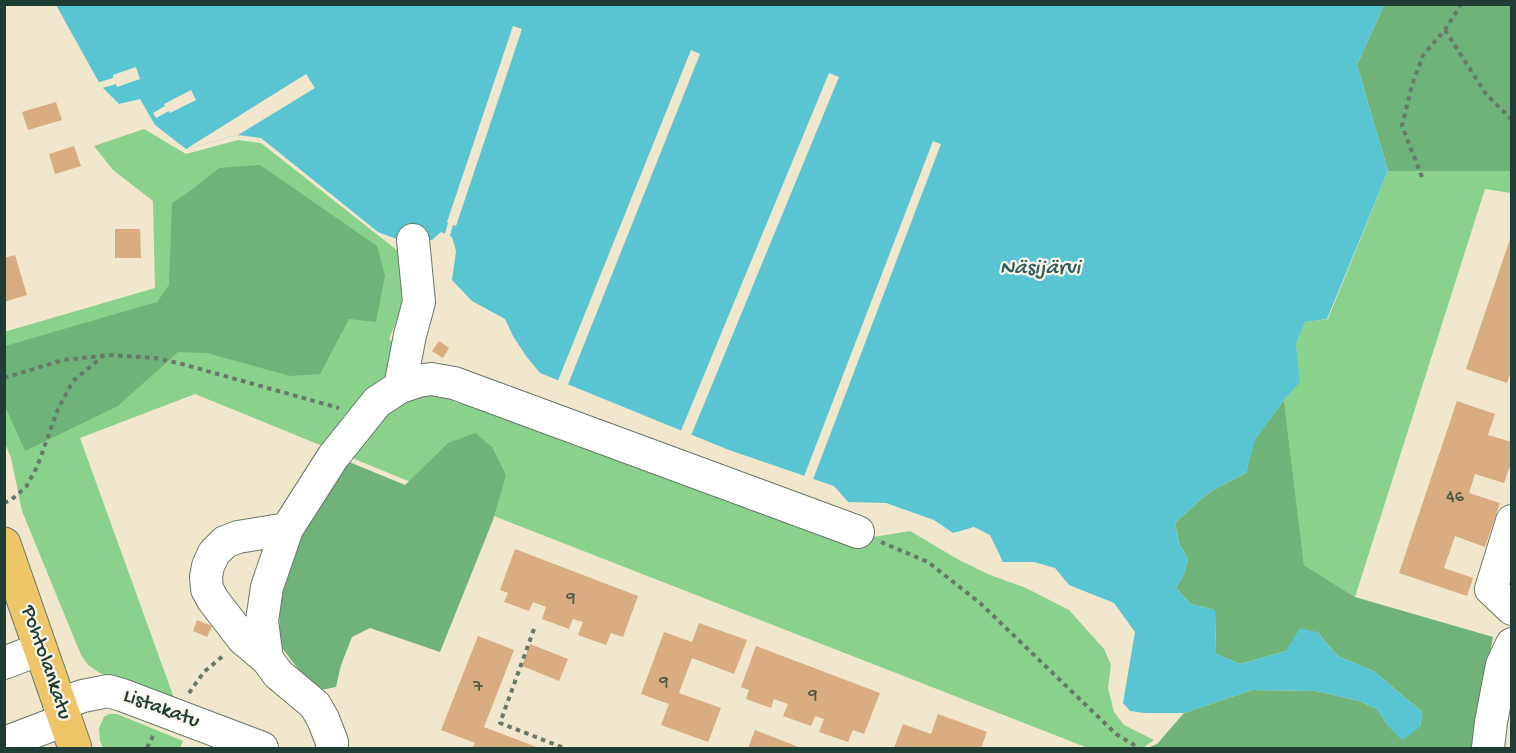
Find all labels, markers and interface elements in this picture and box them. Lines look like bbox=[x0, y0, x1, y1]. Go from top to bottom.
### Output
water label: Näsijärvi bbox=[1000, 257, 1080, 283]
house number: 46 bbox=[1446, 487, 1464, 509]
house number: 9 bbox=[566, 588, 576, 610]
street label: Pohtolankatu bbox=[14, 603, 76, 723]
house number: 9 bbox=[659, 672, 669, 694]
house number: 7 bbox=[473, 677, 483, 699]
street label: Listakatu bbox=[119, 685, 203, 735]
house number: 9 bbox=[808, 685, 818, 707]

